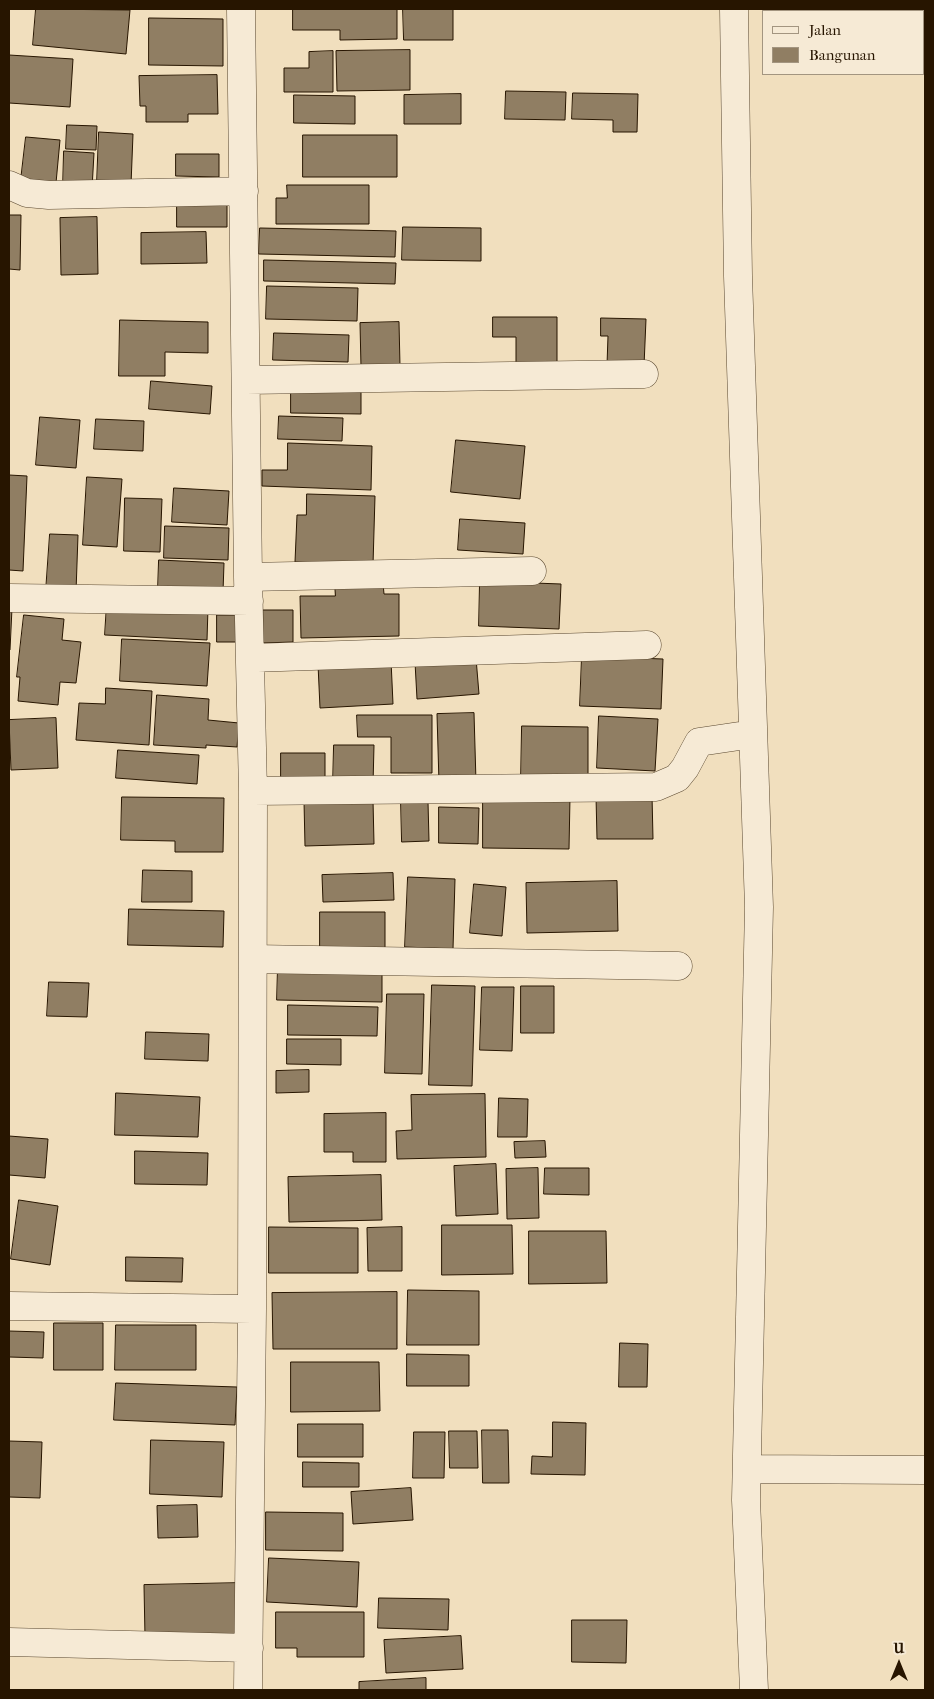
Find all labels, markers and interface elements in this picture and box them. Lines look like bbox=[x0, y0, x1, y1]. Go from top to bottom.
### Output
legend bbox=[762, 10, 924, 75]
text: Jalan bbox=[809, 21, 841, 39]
text: Bangunan bbox=[809, 46, 876, 64]
north arrow bbox=[874, 1639, 924, 1689]
text: U bbox=[894, 1640, 904, 1657]

